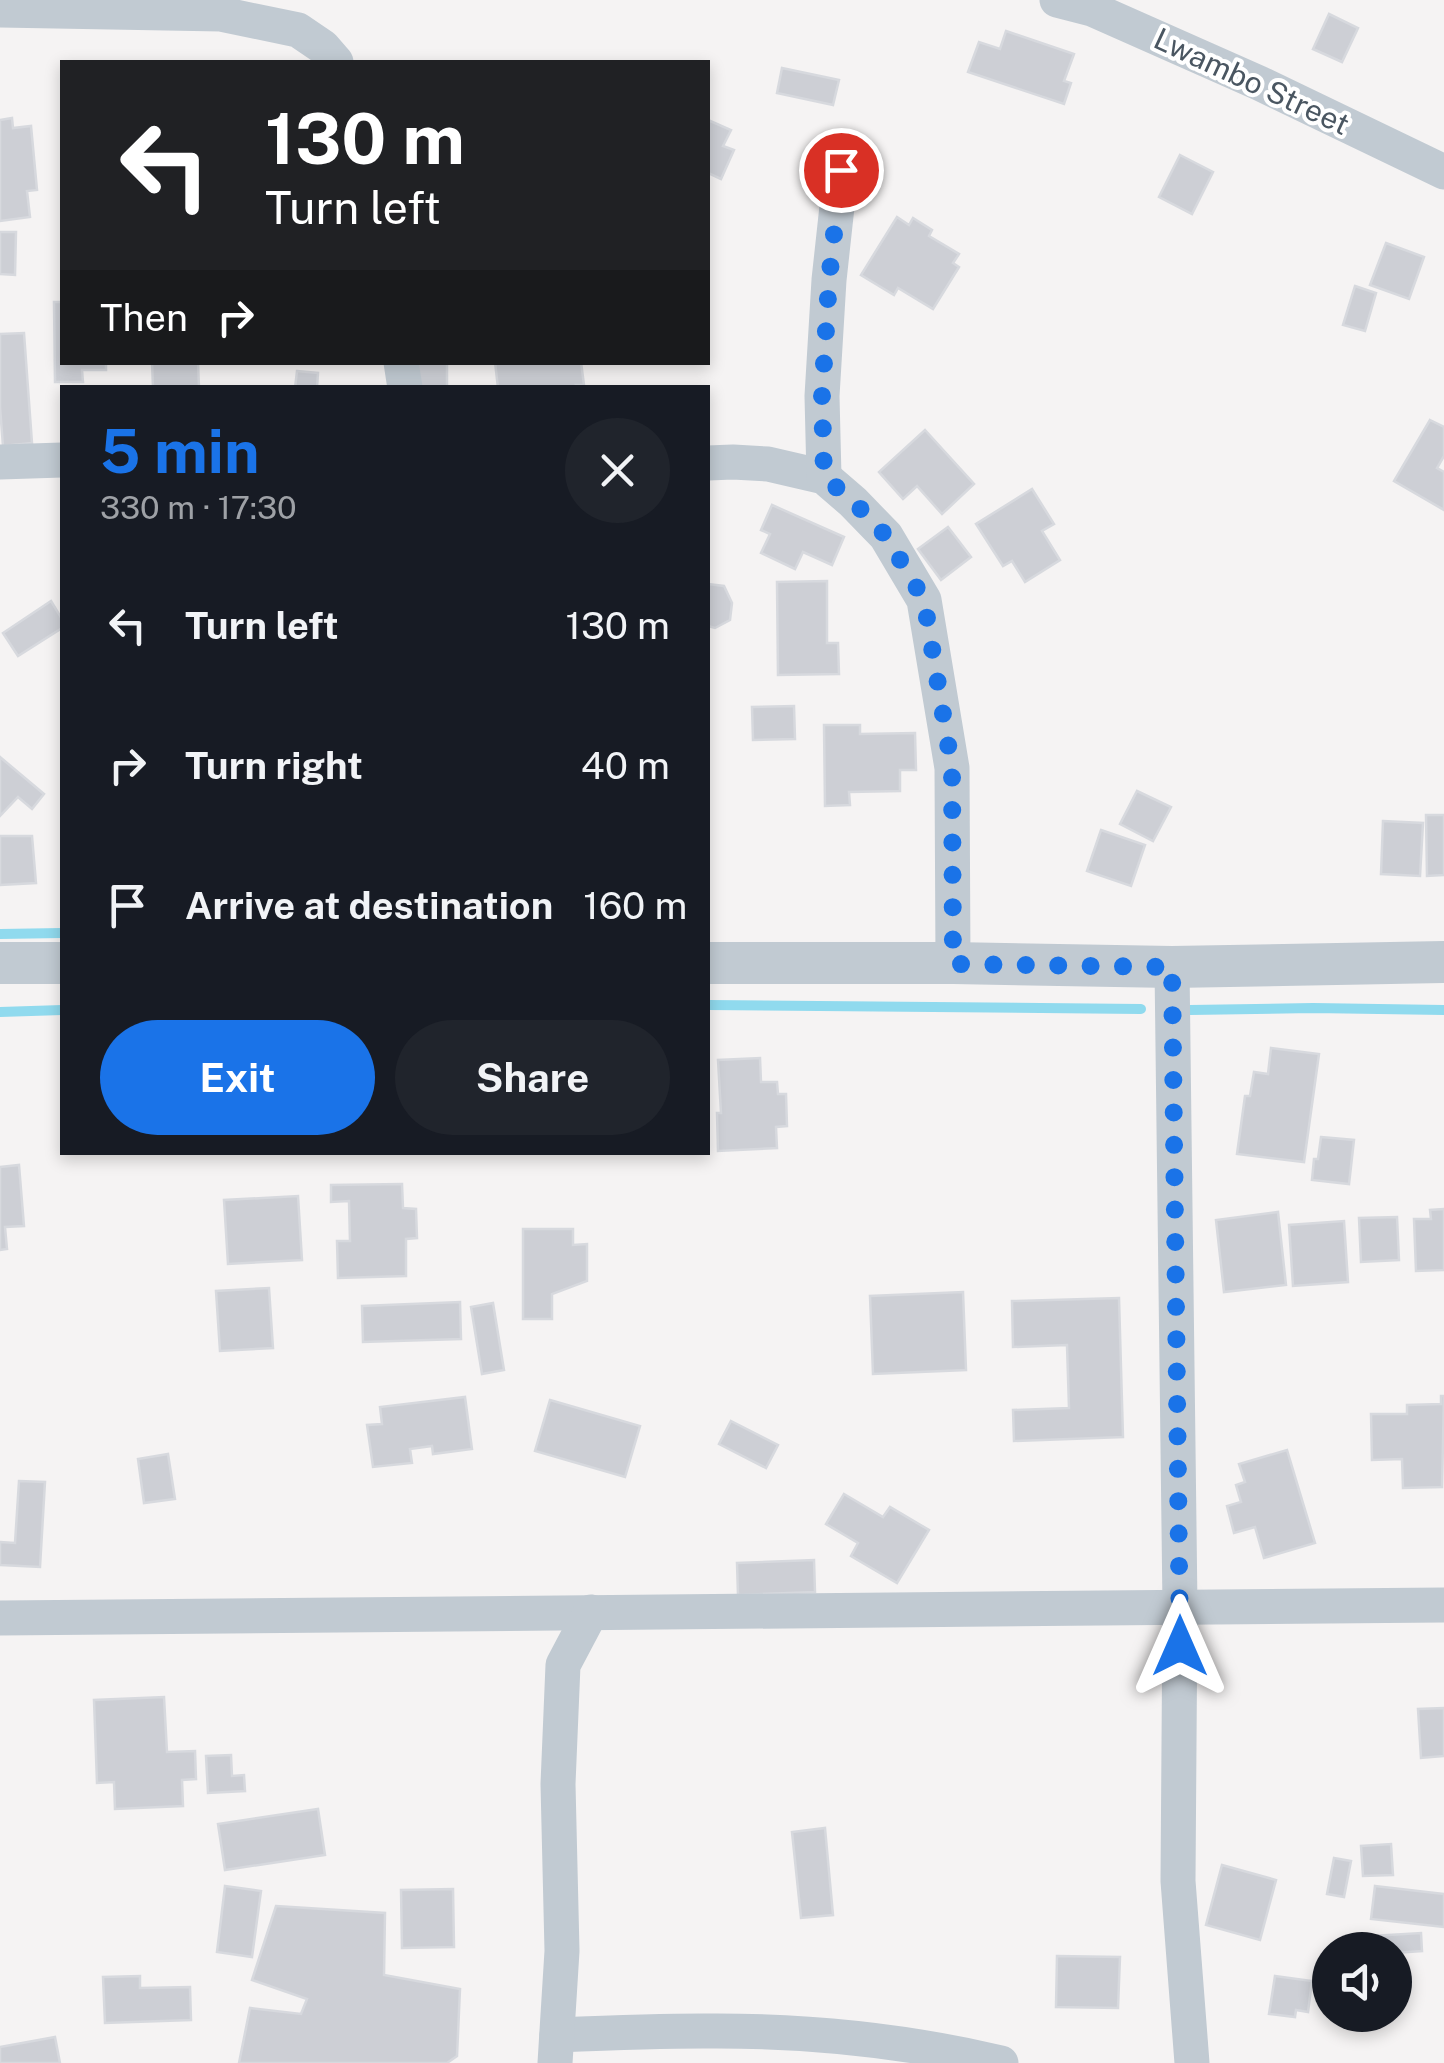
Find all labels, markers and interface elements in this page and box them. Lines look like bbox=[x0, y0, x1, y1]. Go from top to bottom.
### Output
street label: Lwambo Street bbox=[1149, 20, 1355, 142]
text: 130 m bbox=[265, 97, 465, 180]
icon: left bbox=[100, 100, 230, 230]
pin bbox=[799, 128, 884, 213]
icon: arrive bbox=[814, 143, 869, 198]
text: Turn left bbox=[265, 181, 441, 234]
icon: right bbox=[208, 290, 263, 345]
text: Then bbox=[100, 295, 188, 340]
text: 5 min bbox=[100, 416, 260, 487]
button: close bbox=[565, 418, 670, 523]
text: 330 m · 17:30 bbox=[100, 489, 297, 526]
icon: left bbox=[100, 598, 155, 653]
text: Turn left bbox=[185, 603, 339, 648]
text: 130 m bbox=[565, 603, 670, 648]
icon: right bbox=[100, 738, 155, 793]
text: Turn right bbox=[185, 743, 363, 788]
text: 40 m bbox=[581, 743, 670, 788]
icon: arrive bbox=[100, 878, 155, 933]
text: Arrive at destination bbox=[185, 883, 553, 928]
text: 160 m bbox=[583, 883, 687, 928]
button: Exit bbox=[100, 1020, 375, 1135]
button: Share bbox=[395, 1020, 670, 1135]
position arrow bbox=[1128, 1594, 1232, 1698]
map controls bbox=[1312, 1932, 1412, 2032]
button: sound bbox=[1312, 1932, 1412, 2032]

